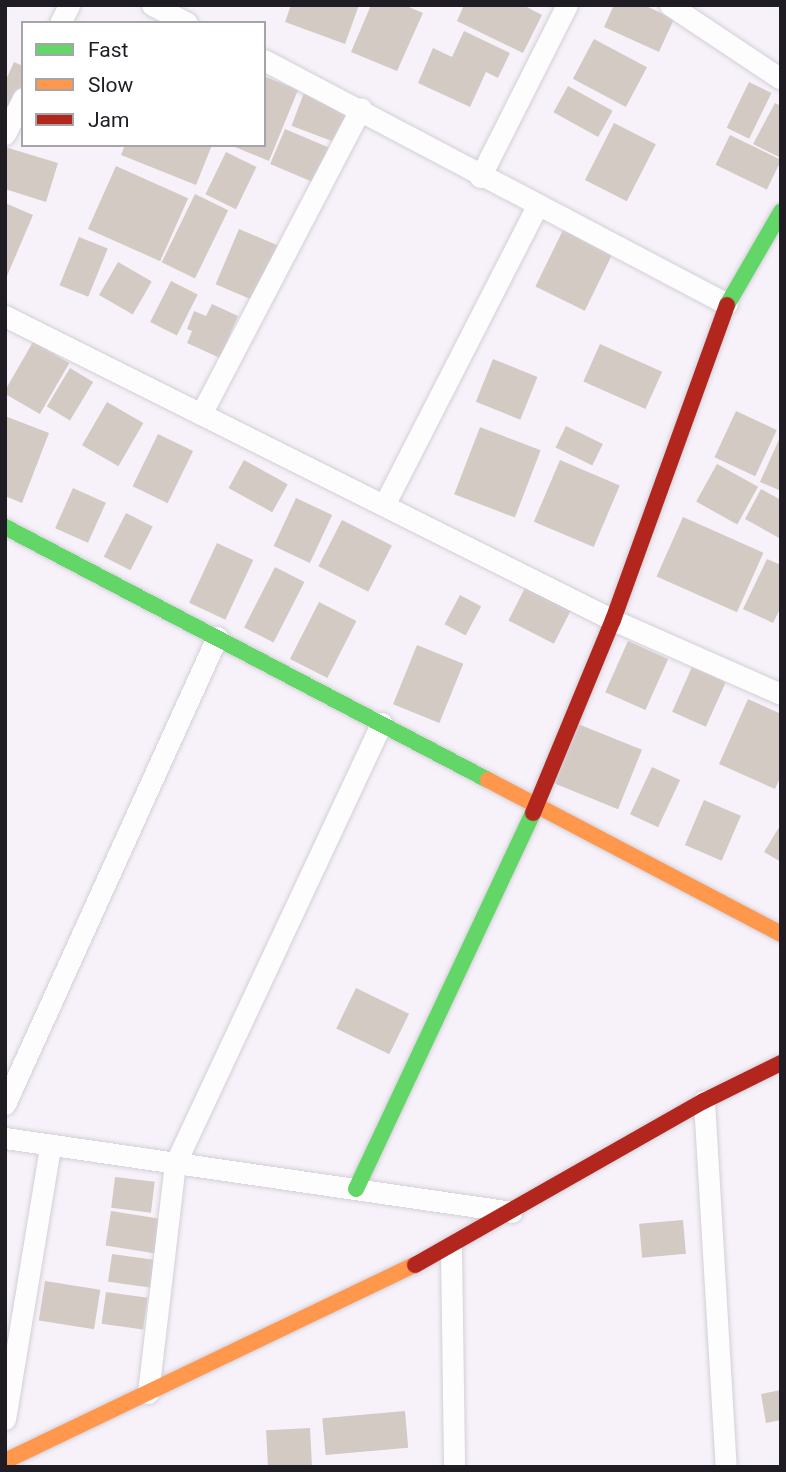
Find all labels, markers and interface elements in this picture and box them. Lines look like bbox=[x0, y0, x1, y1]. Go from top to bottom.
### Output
legend bbox=[21, 21, 266, 147]
text: Fast bbox=[88, 38, 128, 62]
text: Slow bbox=[88, 73, 133, 97]
text: Jam bbox=[88, 108, 129, 132]

